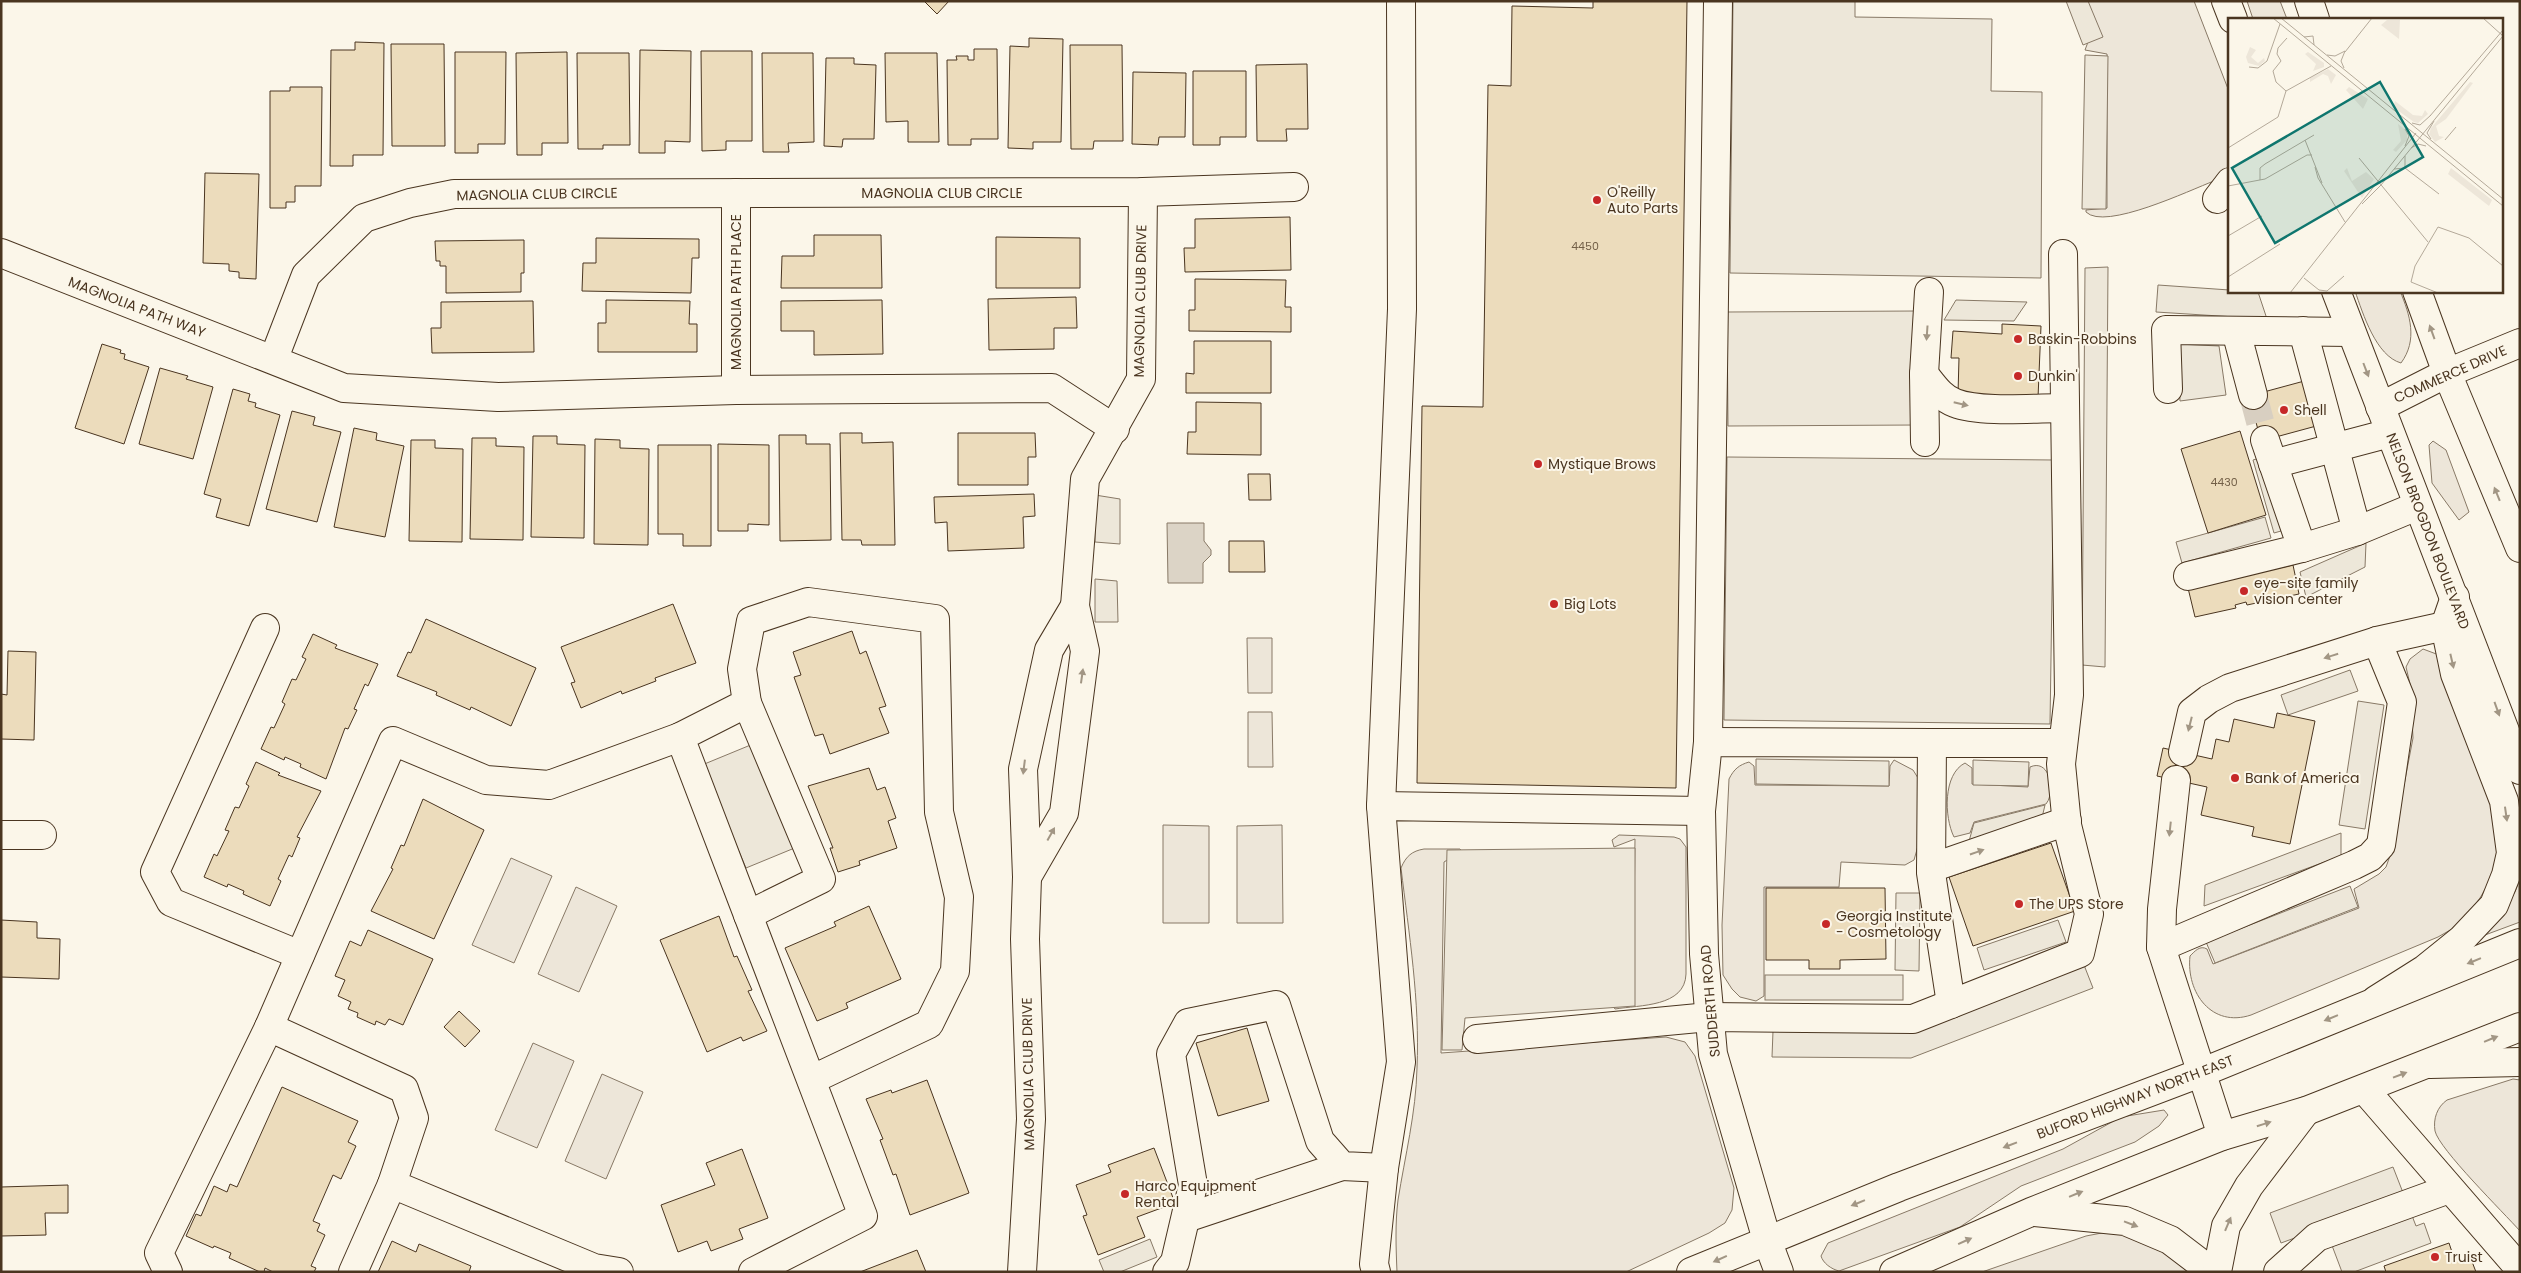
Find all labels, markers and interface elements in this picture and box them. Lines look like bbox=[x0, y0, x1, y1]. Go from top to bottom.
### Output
inset map bbox=[2228, 18, 2504, 292]
place label: O'Reilly Auto Parts bbox=[1607, 182, 1678, 218]
street label: MAGNOLIA CLUB CIRCLE bbox=[456, 183, 618, 205]
street label: MAGNOLIA CLUB CIRCLE bbox=[861, 183, 1023, 203]
marker: O'Reilly Auto Parts bbox=[1591, 194, 1603, 206]
street label: MAGNOLIA PATH PLACE bbox=[726, 214, 746, 370]
street label: MAGNOLIA CLUB DRIVE bbox=[1129, 224, 1151, 378]
house number: 4450 bbox=[1571, 238, 1599, 254]
street label: MAGNOLIA PATH WAY bbox=[65, 272, 209, 342]
one-way arrow bbox=[2428, 324, 2436, 339]
one-way arrow bbox=[1922, 325, 1930, 341]
place label: Baskin-Robbins bbox=[2028, 329, 2137, 349]
marker: Baskin-Robbins bbox=[2012, 333, 2024, 345]
street label: COMMERCE DRIVE bbox=[2390, 340, 2510, 408]
one-way arrow bbox=[2363, 362, 2370, 377]
place label: Dunkin' bbox=[2028, 366, 2078, 386]
marker: Dunkin' bbox=[2012, 370, 2024, 382]
one-way arrow bbox=[1953, 400, 1968, 408]
place label: Shell bbox=[2294, 400, 2327, 420]
marker: Shell bbox=[2278, 404, 2290, 416]
street label: NELSON BROGDON BOULEVARD bbox=[2381, 430, 2475, 632]
place label: Mystique Brows bbox=[1548, 454, 1656, 474]
marker: Mystique Brows bbox=[1532, 458, 1544, 470]
house number: 4430 bbox=[2210, 474, 2238, 490]
one-way arrow bbox=[2493, 487, 2501, 501]
place label: eye-site family vision center bbox=[2254, 573, 2359, 609]
marker: eye-site family vision center bbox=[2238, 585, 2250, 597]
place label: Big Lots bbox=[1564, 594, 1617, 614]
marker: Big Lots bbox=[1548, 598, 1560, 610]
one-way arrow bbox=[2323, 653, 2338, 660]
one-way arrow bbox=[2448, 653, 2456, 668]
one-way arrow bbox=[1078, 668, 1086, 684]
one-way arrow bbox=[2494, 701, 2501, 716]
one-way arrow bbox=[2186, 716, 2194, 731]
one-way arrow bbox=[1020, 759, 1028, 775]
place label: Bank of America bbox=[2245, 768, 2359, 788]
marker: Bank of America bbox=[2229, 772, 2241, 784]
one-way arrow bbox=[2502, 806, 2510, 822]
one-way arrow bbox=[2166, 821, 2174, 837]
one-way arrow bbox=[1047, 828, 1056, 841]
one-way arrow bbox=[1970, 848, 1985, 855]
place label: The UPS Store bbox=[2029, 894, 2124, 914]
marker: The UPS Store bbox=[2013, 898, 2025, 910]
place label: Georgia Institute - Cosmetology bbox=[1836, 906, 1952, 942]
marker: Georgia Institute - Cosmetology bbox=[1820, 918, 1832, 930]
street label: SUDDERTH ROAD bbox=[1695, 944, 1725, 1058]
one-way arrow bbox=[2467, 958, 2482, 965]
street label: MAGNOLIA CLUB DRIVE bbox=[1017, 997, 1039, 1151]
one-way arrow bbox=[2324, 1015, 2338, 1023]
one-way arrow bbox=[2484, 1035, 2499, 1043]
street label: BUFORD HIGHWAY NORTH EAST bbox=[2034, 1050, 2237, 1144]
one-way arrow bbox=[2393, 1071, 2408, 1079]
one-way arrow bbox=[2257, 1119, 2272, 1127]
one-way arrow bbox=[2002, 1141, 2017, 1149]
place label: Harco Equipment Rental bbox=[1135, 1176, 1256, 1212]
marker: Harco Equipment Rental bbox=[1119, 1188, 1131, 1200]
one-way arrow bbox=[2069, 1190, 2084, 1197]
one-way arrow bbox=[1850, 1199, 1865, 1207]
one-way arrow bbox=[2224, 1217, 2232, 1232]
one-way arrow bbox=[2124, 1221, 2139, 1228]
one-way arrow bbox=[1958, 1236, 1972, 1244]
place label: Truist bbox=[2445, 1247, 2483, 1267]
marker: Truist bbox=[2429, 1251, 2441, 1263]
one-way arrow bbox=[1713, 1256, 1727, 1264]

